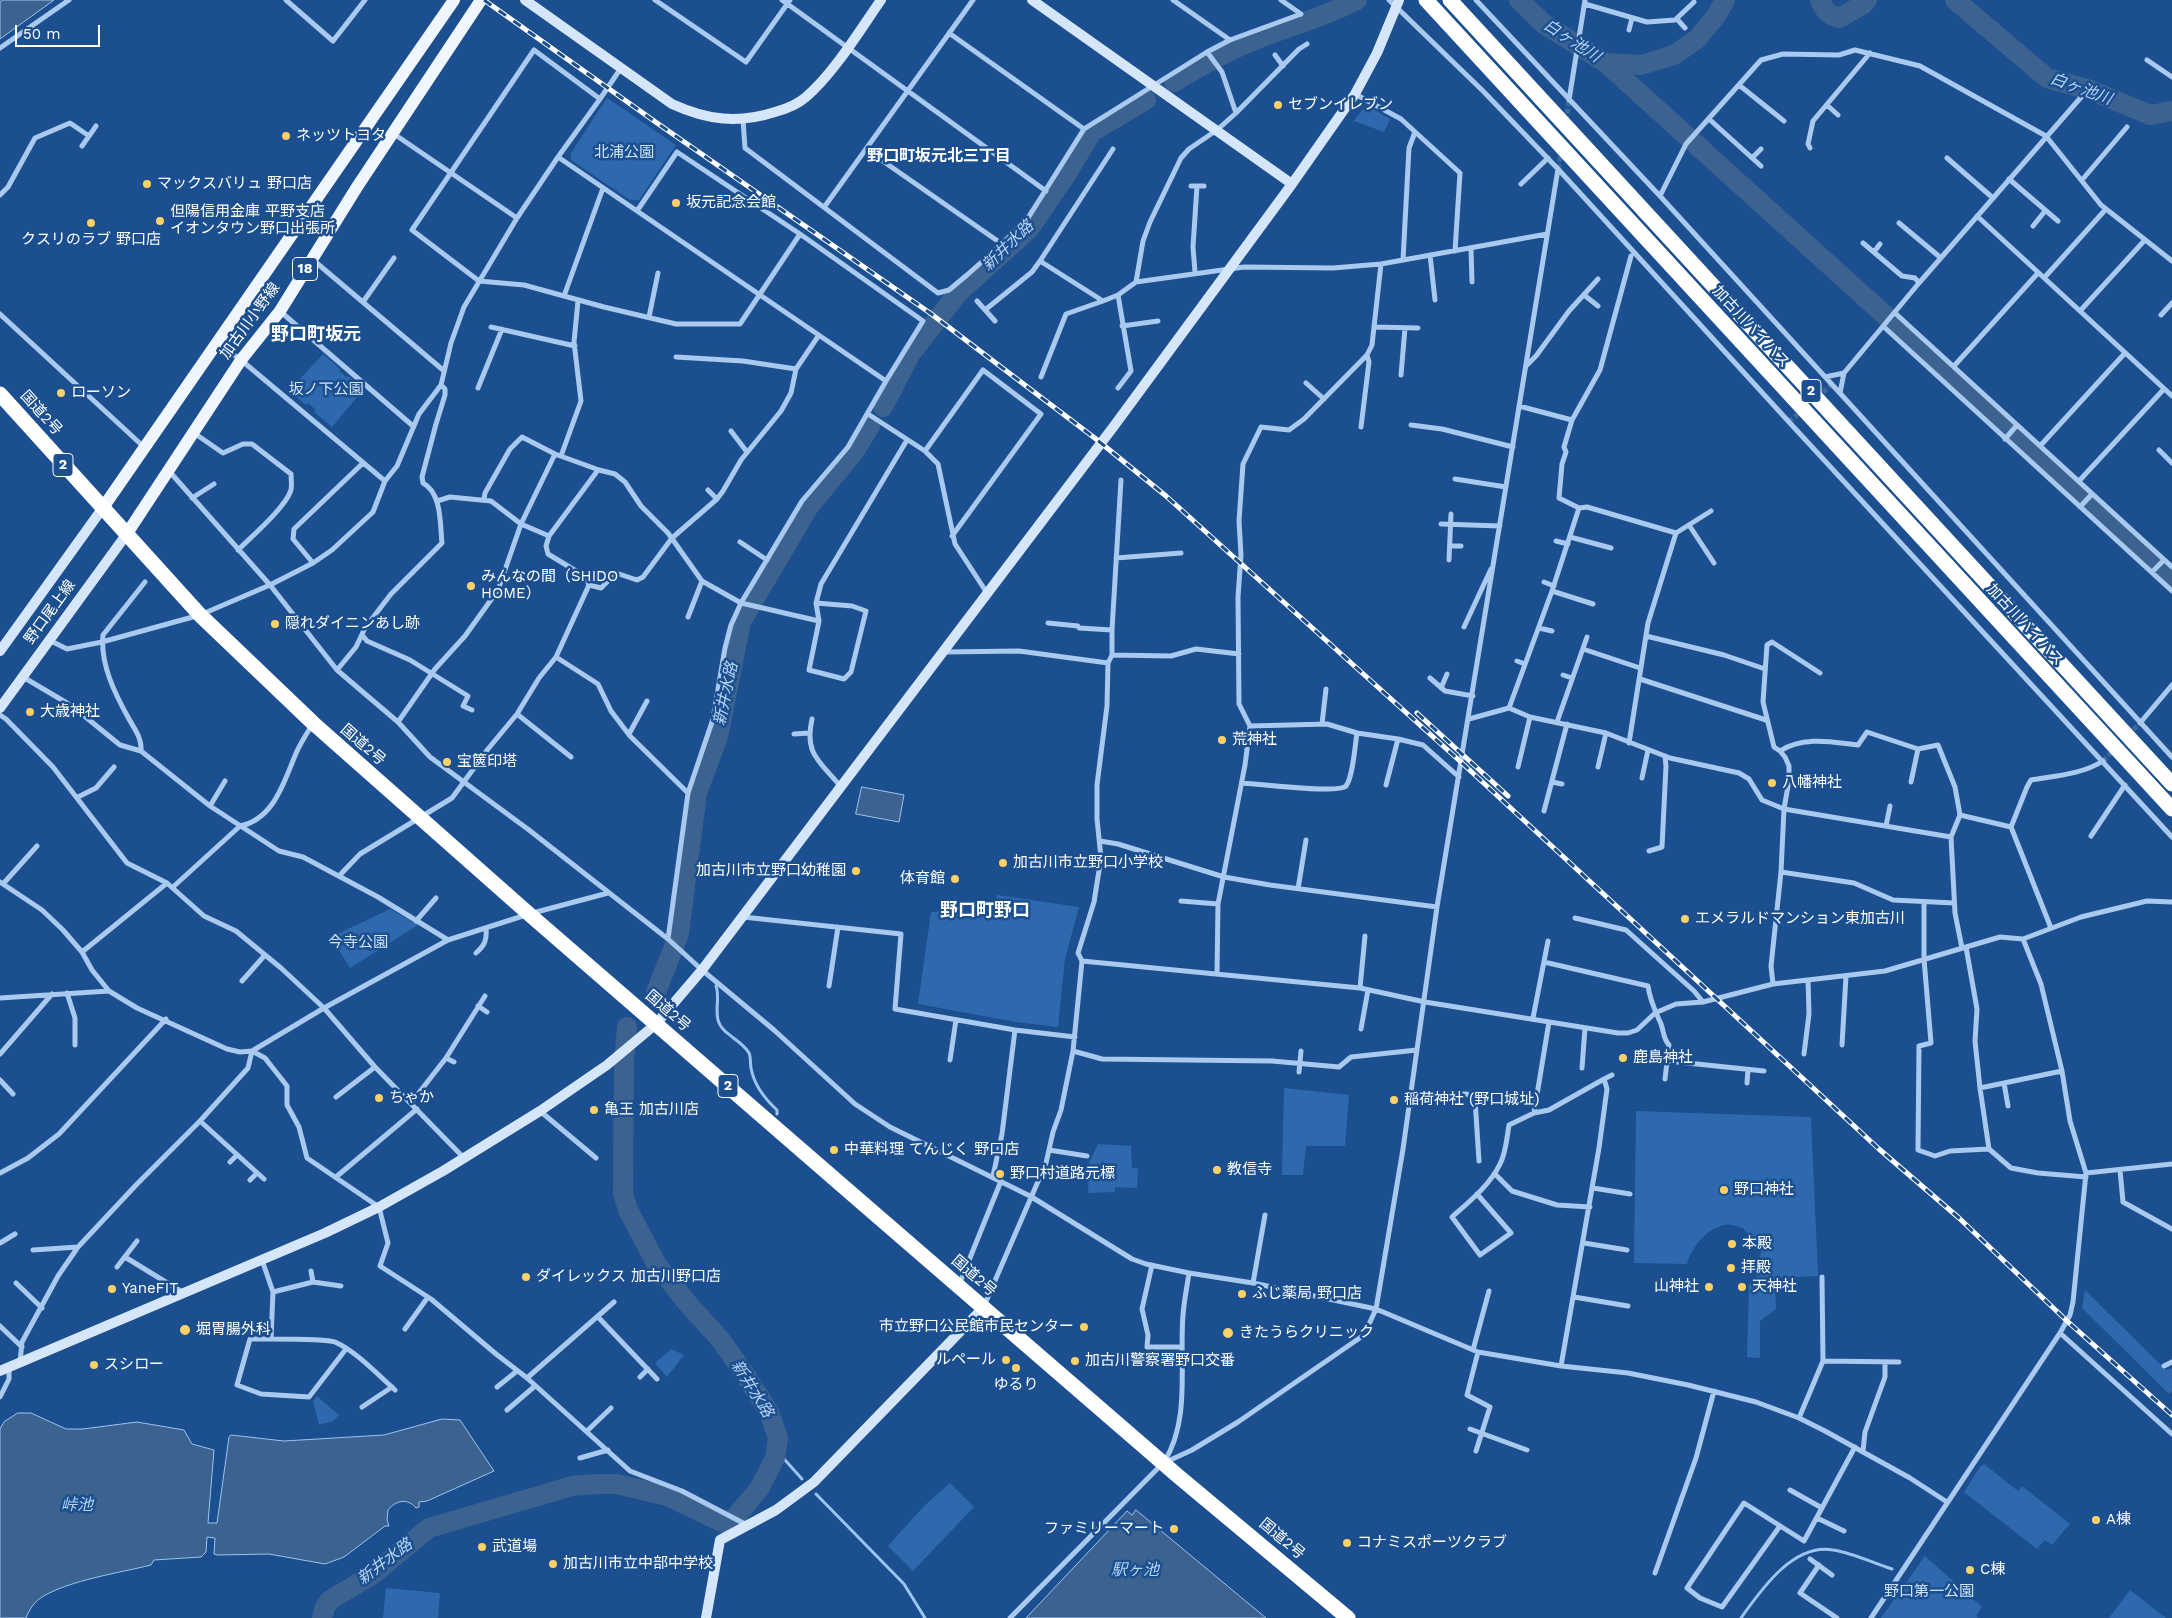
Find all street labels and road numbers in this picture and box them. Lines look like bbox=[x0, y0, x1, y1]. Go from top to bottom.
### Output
road number: 18 bbox=[292, 258, 318, 280]
street label: 加古川小野線 bbox=[216, 279, 284, 363]
street label: 加古川バイパス bbox=[1709, 282, 1793, 372]
road number: 2 bbox=[1801, 380, 1821, 402]
street label: 国道2号 bbox=[16, 387, 66, 439]
road number: 2 bbox=[53, 454, 73, 476]
street label: 野口尾上線 bbox=[21, 576, 79, 648]
street label: 加古川バイパス bbox=[1983, 580, 2067, 670]
street label: 国道2号 bbox=[337, 721, 389, 769]
street label: 国道2号 bbox=[642, 987, 694, 1035]
road number: 2 bbox=[718, 1074, 738, 1098]
street label: 国道2号 bbox=[948, 1252, 1000, 1300]
street label: 国道2号 bbox=[1256, 1515, 1308, 1563]

